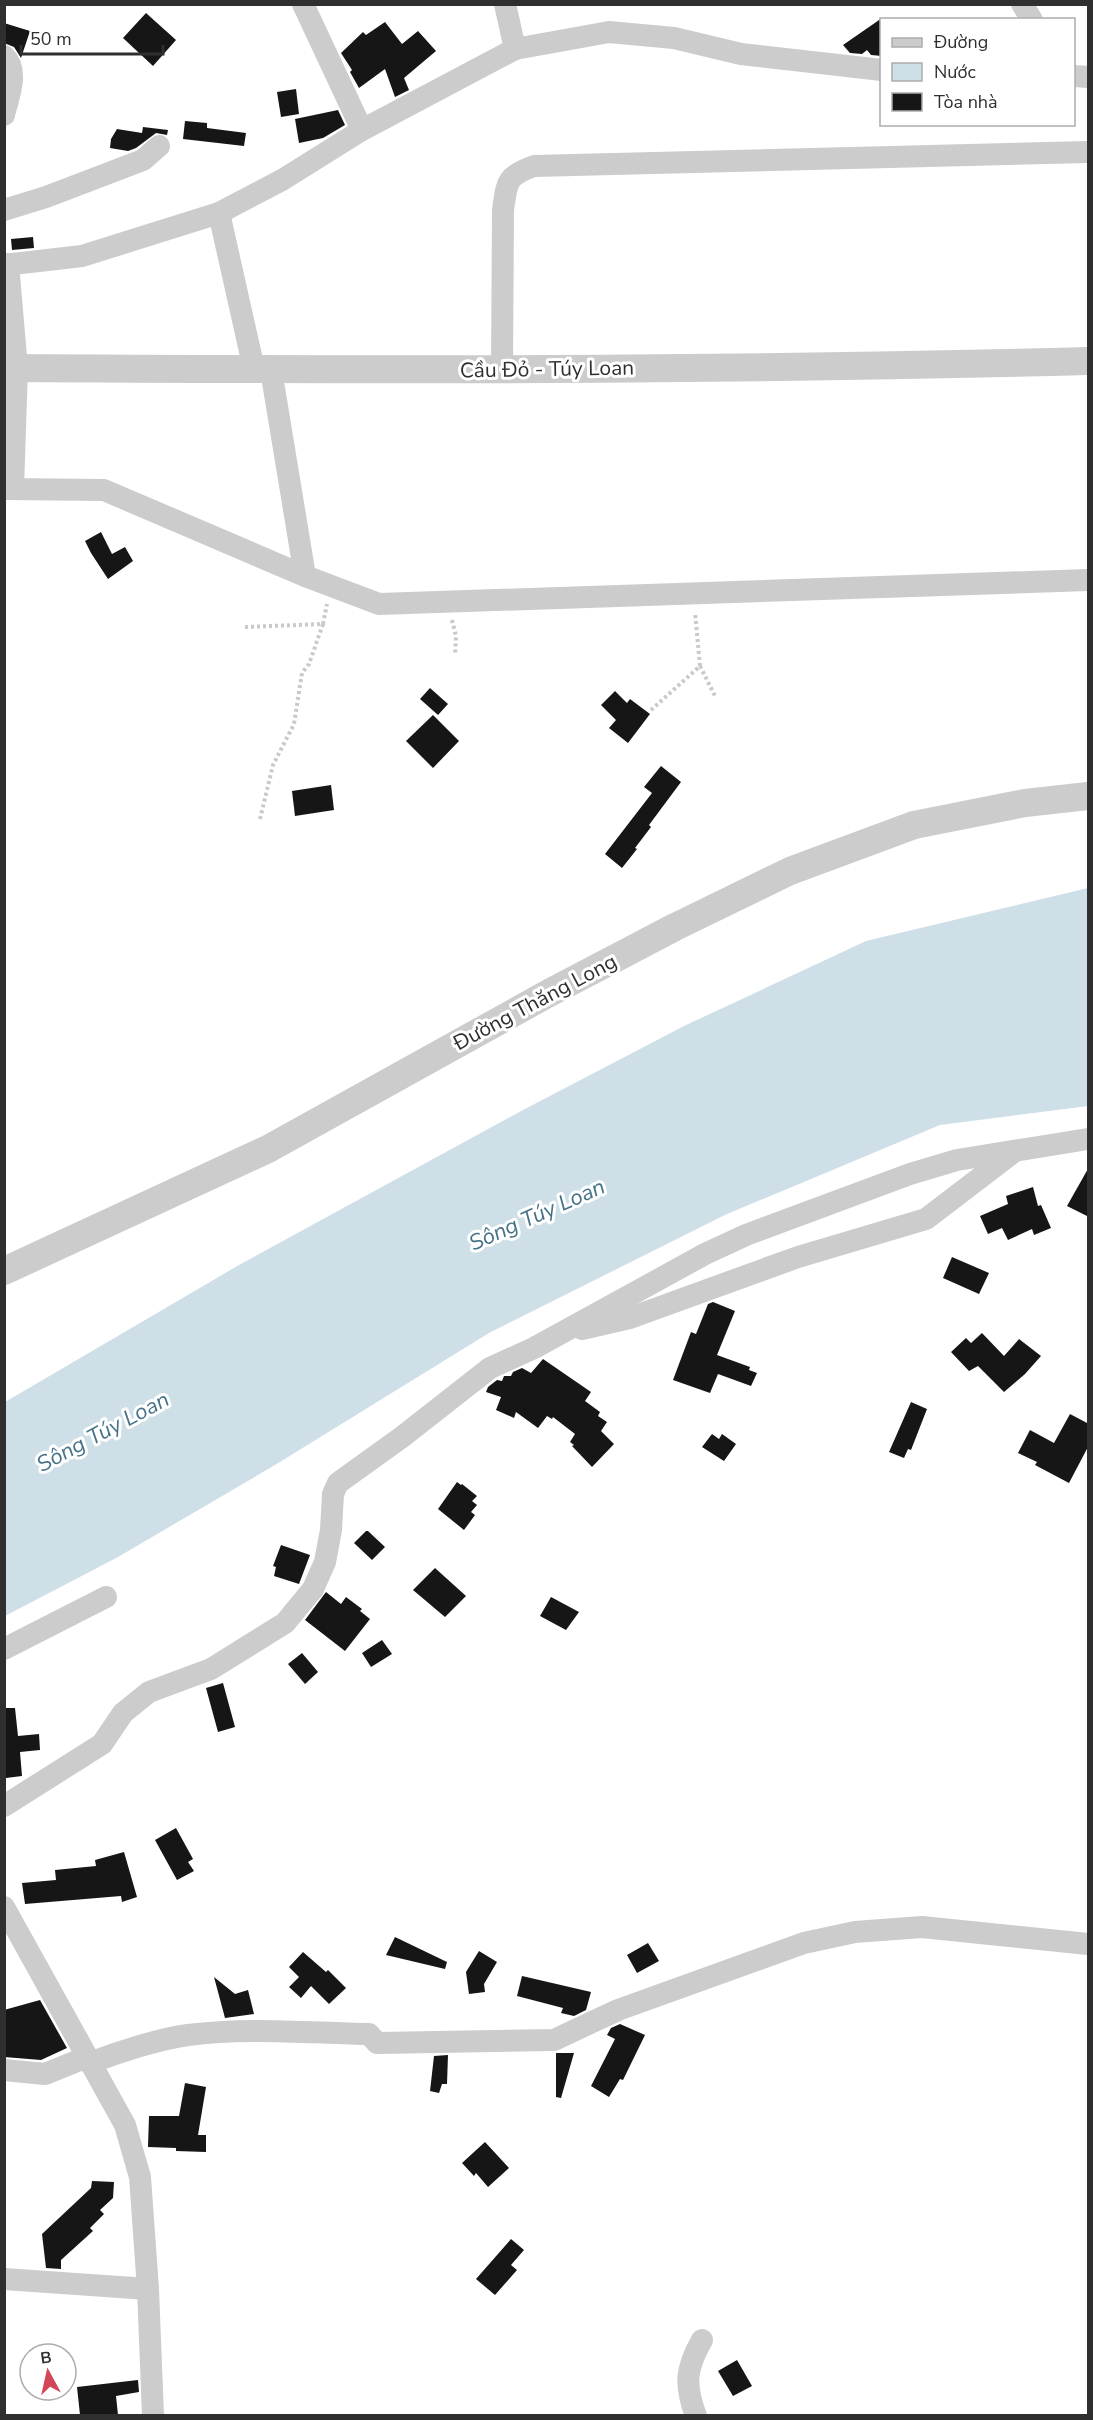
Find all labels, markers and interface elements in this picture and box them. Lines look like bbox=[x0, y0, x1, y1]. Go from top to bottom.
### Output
scale bar bbox=[21, 18, 164, 56]
legend bbox=[880, 18, 1075, 126]
text: 50 m bbox=[30, 27, 72, 51]
text: Đường bbox=[933, 30, 988, 54]
text: Nước bbox=[934, 60, 976, 84]
text: Tòa nhà bbox=[934, 90, 998, 114]
street label: Cầu Đỏ - Túy Loan bbox=[460, 353, 634, 385]
street label: Đường Thăng Long bbox=[448, 947, 622, 1057]
water label: Sông Túy Loan bbox=[464, 1172, 610, 1258]
water label: Sông Túy Loan bbox=[32, 1384, 174, 1480]
north arrow bbox=[18, 2342, 78, 2402]
text: B bbox=[39, 2346, 53, 2370]

